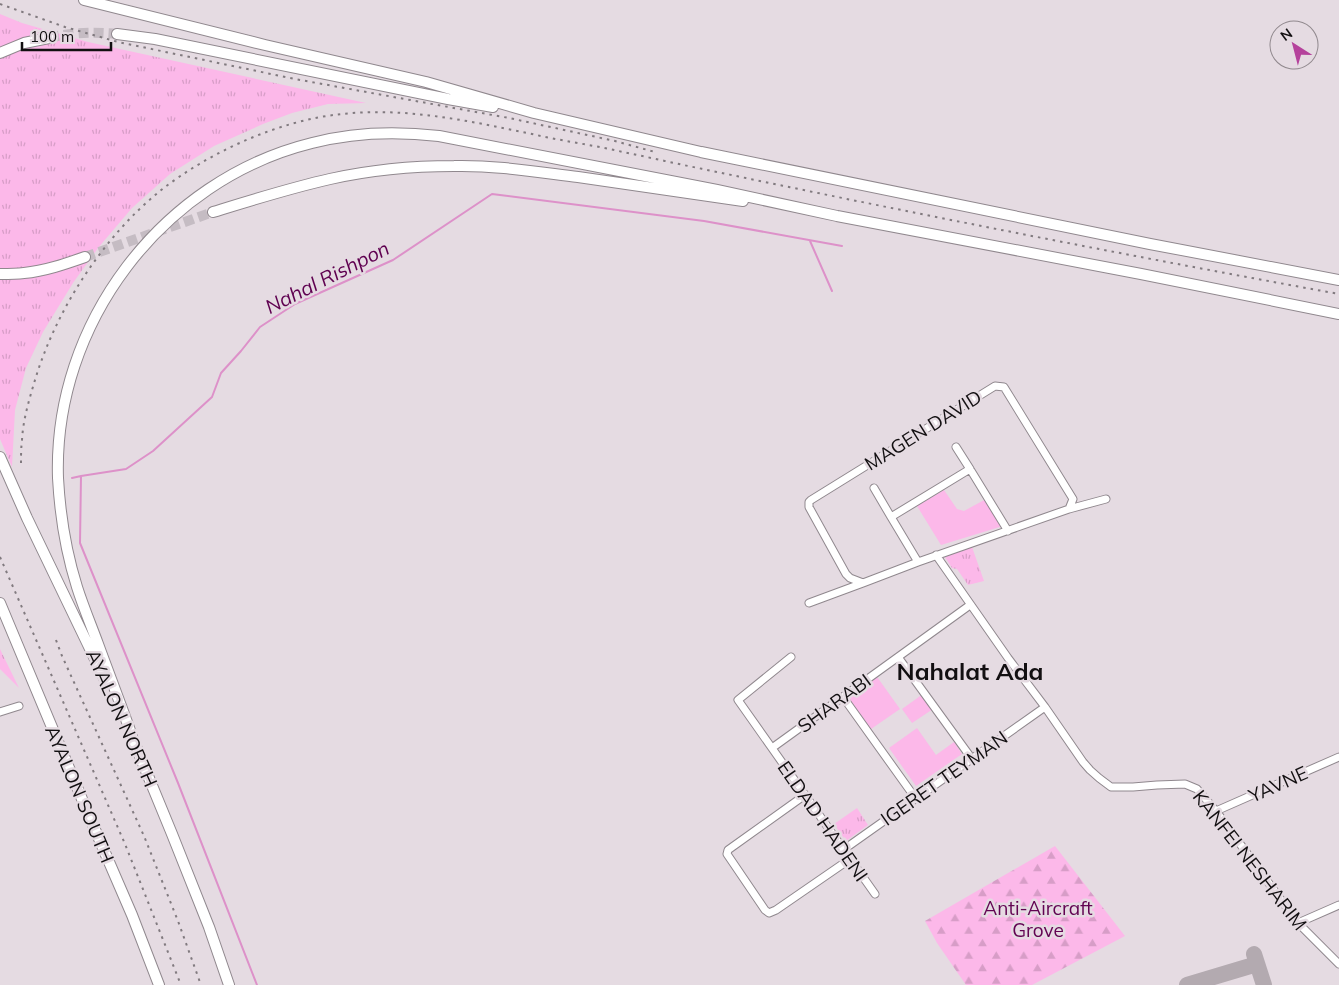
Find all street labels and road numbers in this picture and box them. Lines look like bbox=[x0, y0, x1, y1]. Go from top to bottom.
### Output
street label: MAGEN DAVID bbox=[860, 384, 986, 476]
street label: AYALON NORTH bbox=[81, 645, 163, 791]
street label: SHARABI bbox=[793, 668, 875, 738]
street label: AYALON SOUTH bbox=[40, 722, 120, 866]
street label: IGERET TEYMAN bbox=[876, 725, 1012, 831]
street label: ELDAD HADENI bbox=[773, 756, 873, 886]
street label: YAVNE bbox=[1244, 760, 1311, 808]
street label: KANFEI NESHARIM bbox=[1188, 785, 1312, 935]

